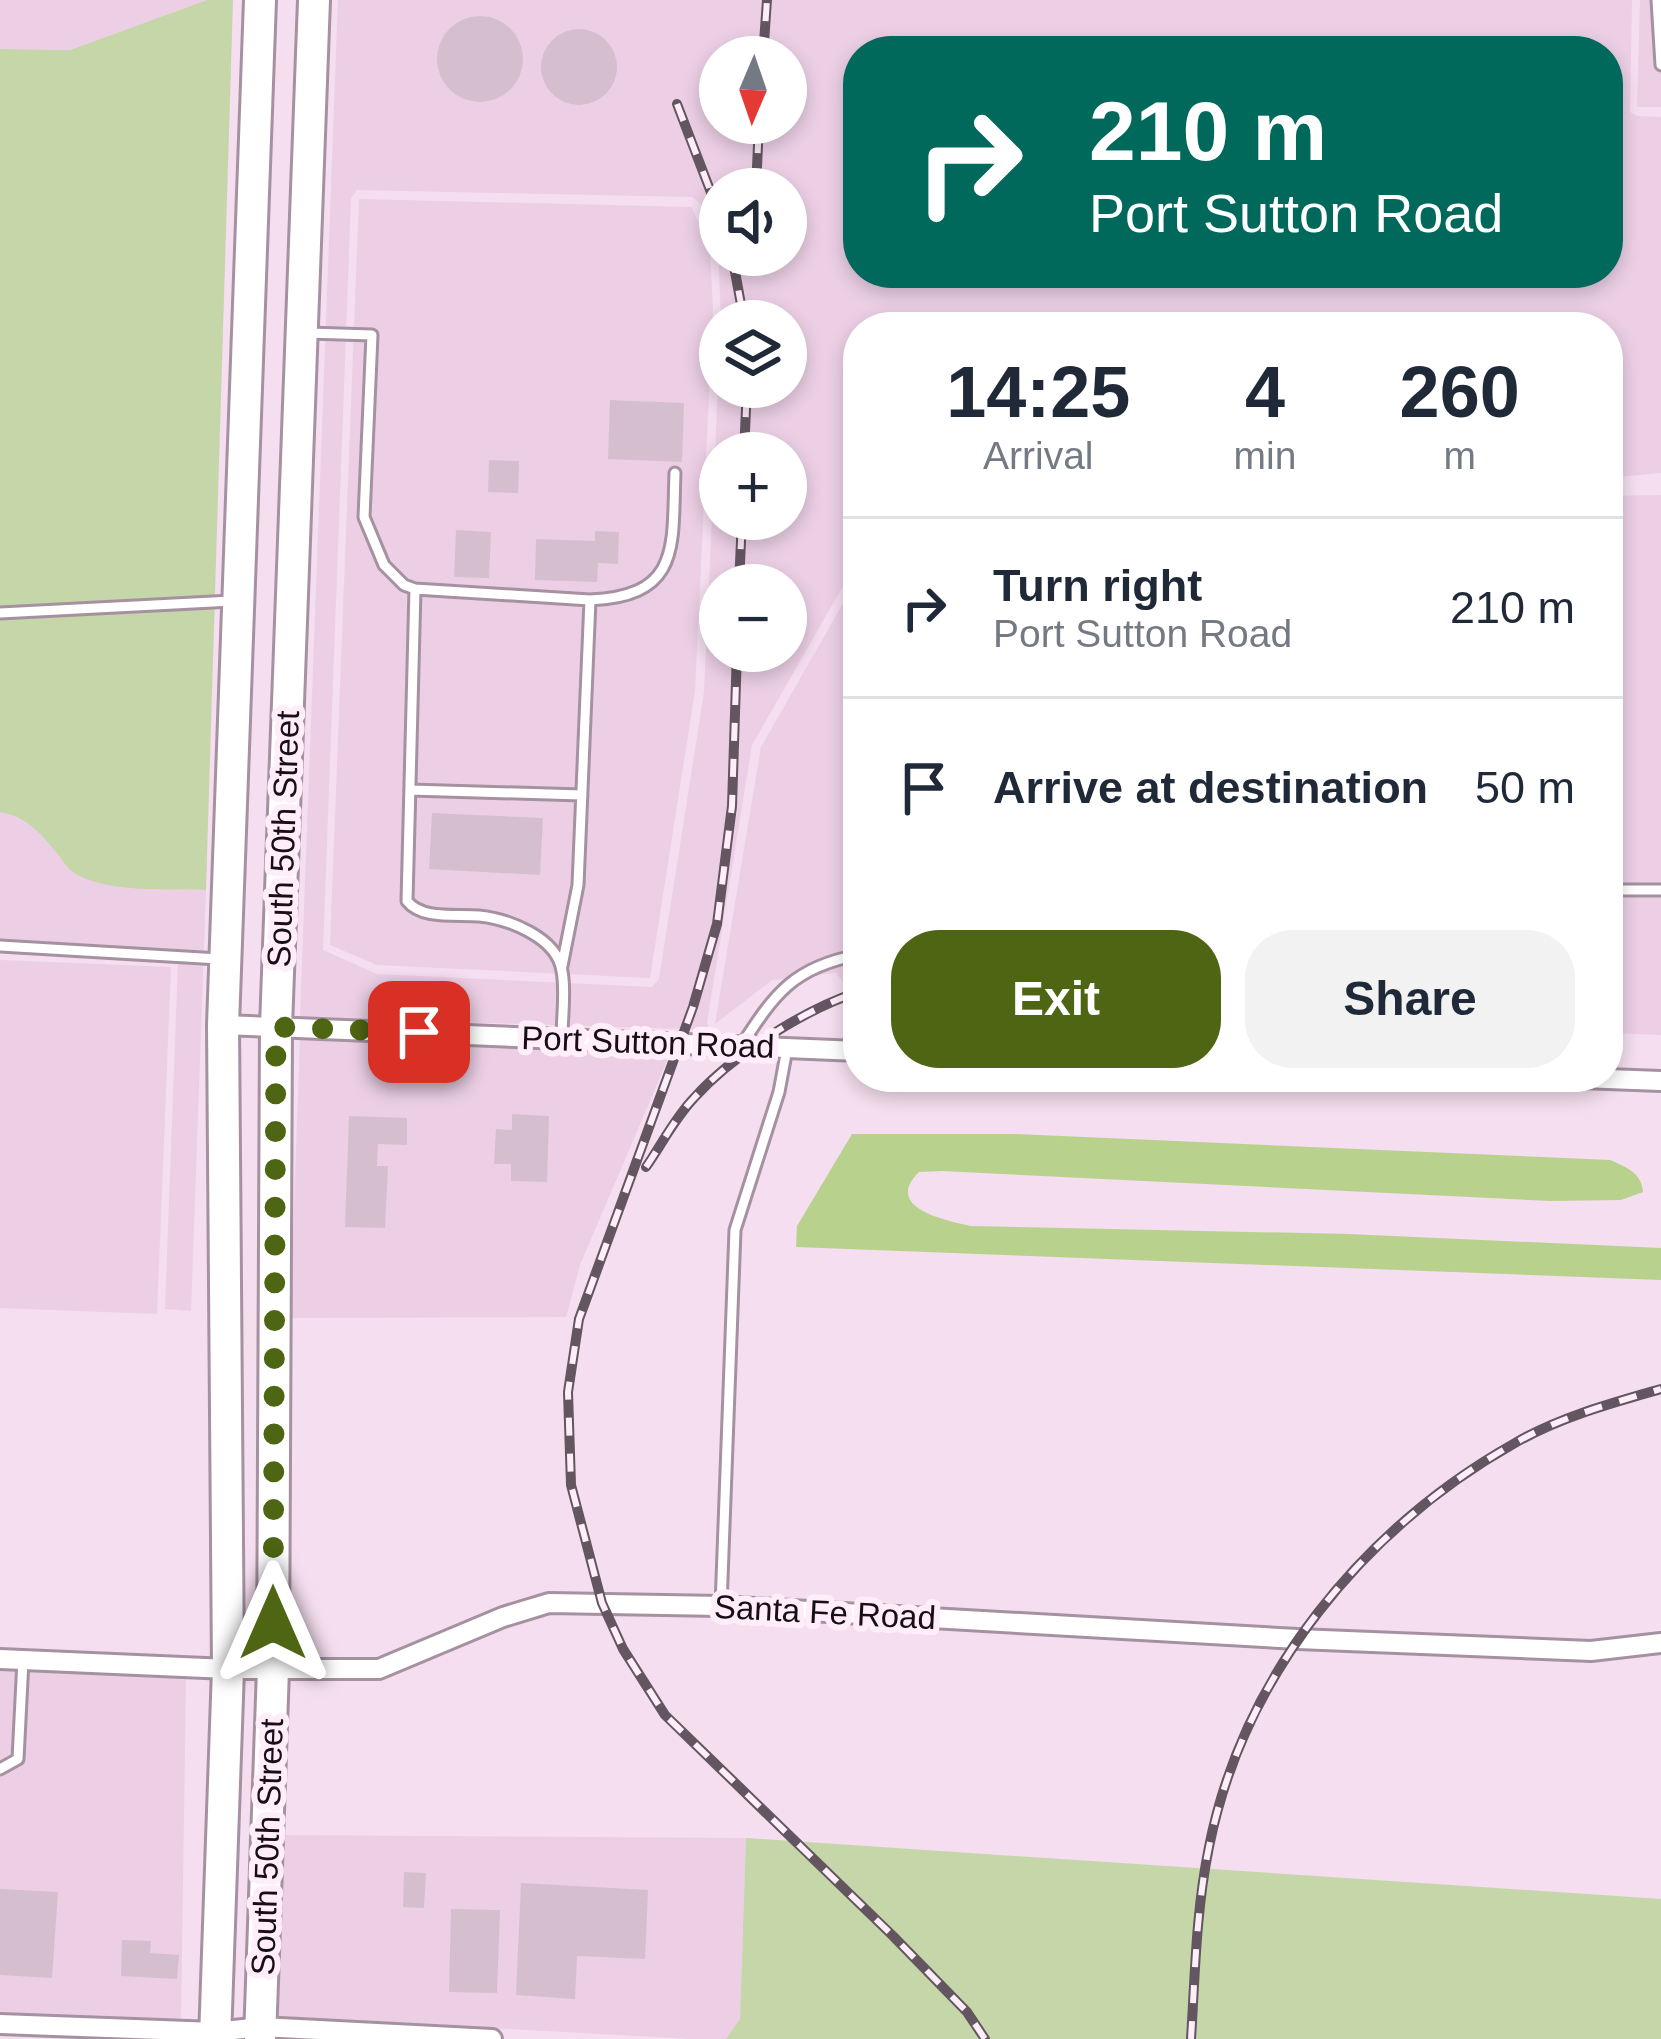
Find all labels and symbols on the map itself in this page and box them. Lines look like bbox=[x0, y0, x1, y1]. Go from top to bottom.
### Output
north arrow bbox=[699, 36, 807, 144]
street label: South 50th Street bbox=[260, 710, 306, 968]
pin bbox=[368, 981, 470, 1083]
street label: Port Sutton Road bbox=[521, 1019, 775, 1065]
position arrow bbox=[210, 1560, 336, 1686]
street label: Santa Fe Road bbox=[713, 1588, 937, 1636]
street label: South 50th Street bbox=[244, 1718, 290, 1976]

